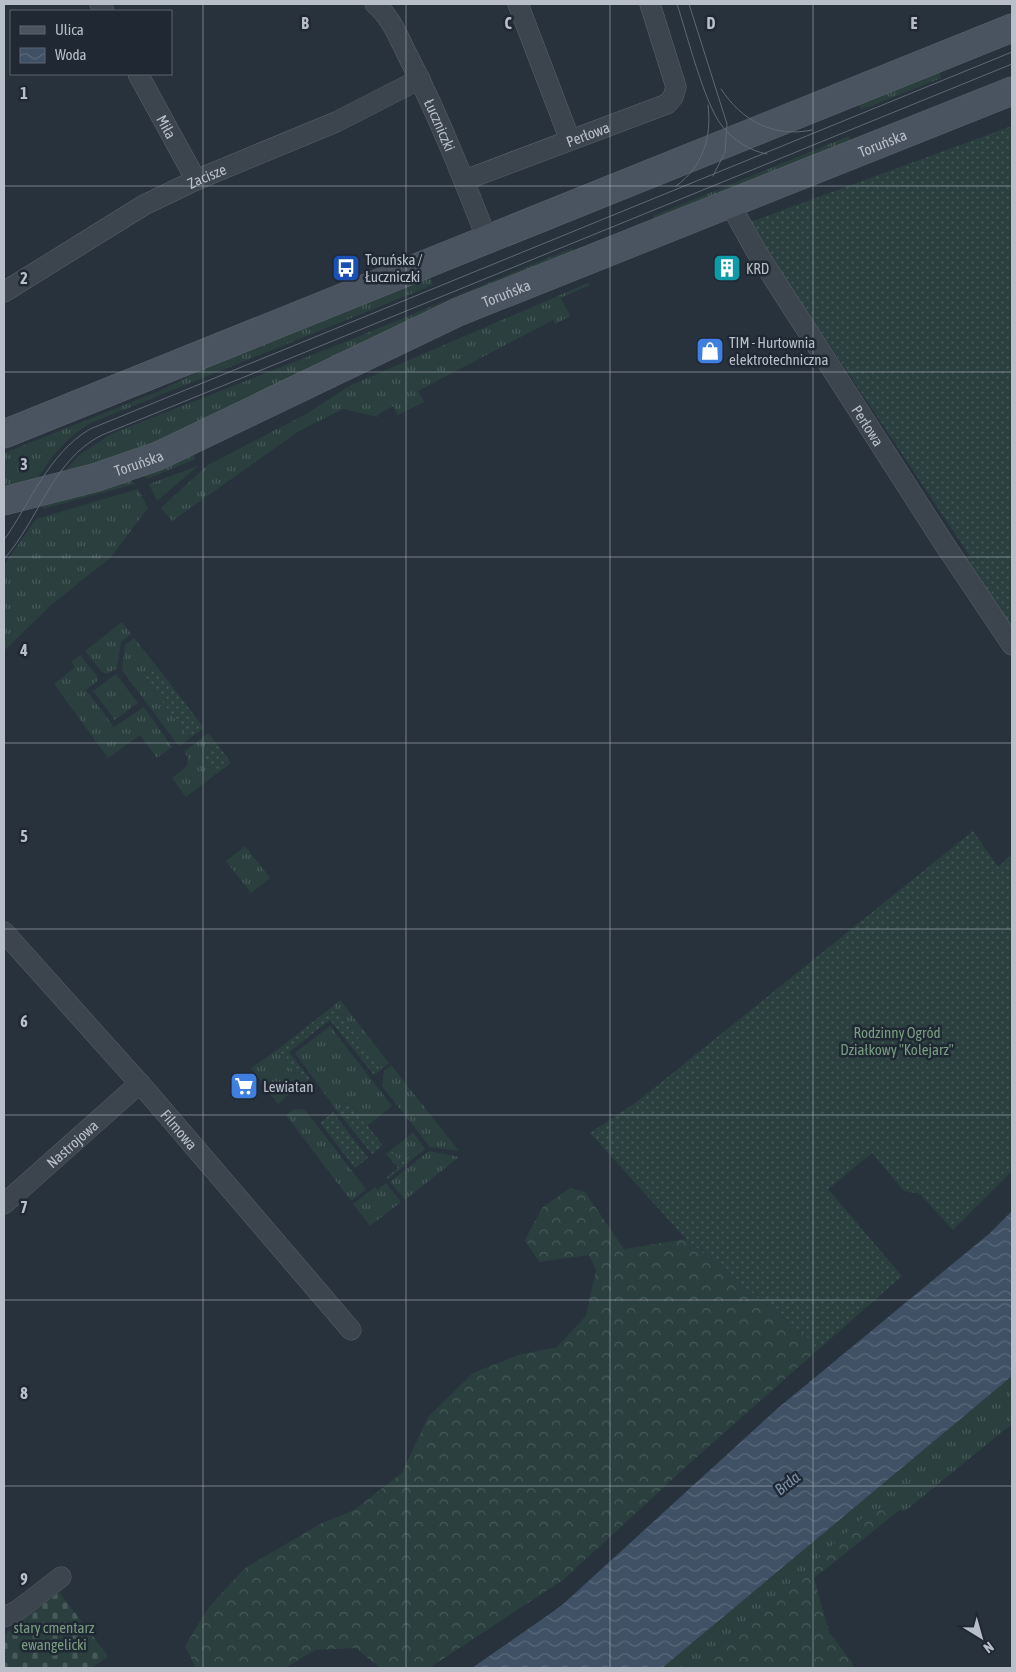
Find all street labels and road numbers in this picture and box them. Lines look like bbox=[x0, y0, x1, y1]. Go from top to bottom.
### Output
street label: Łuczniczki bbox=[421, 96, 459, 153]
street label: Miła bbox=[153, 112, 180, 141]
street label: Perłowa bbox=[564, 118, 612, 150]
street label: Toruńska bbox=[856, 126, 909, 160]
street label: Zacisze bbox=[185, 160, 229, 191]
street label: Toruńska bbox=[479, 276, 533, 310]
street label: Perłowa bbox=[849, 402, 887, 449]
street label: Toruńska bbox=[112, 446, 166, 479]
street label: Filmowa bbox=[158, 1106, 201, 1153]
street label: Nastrojowa bbox=[43, 1116, 101, 1171]

